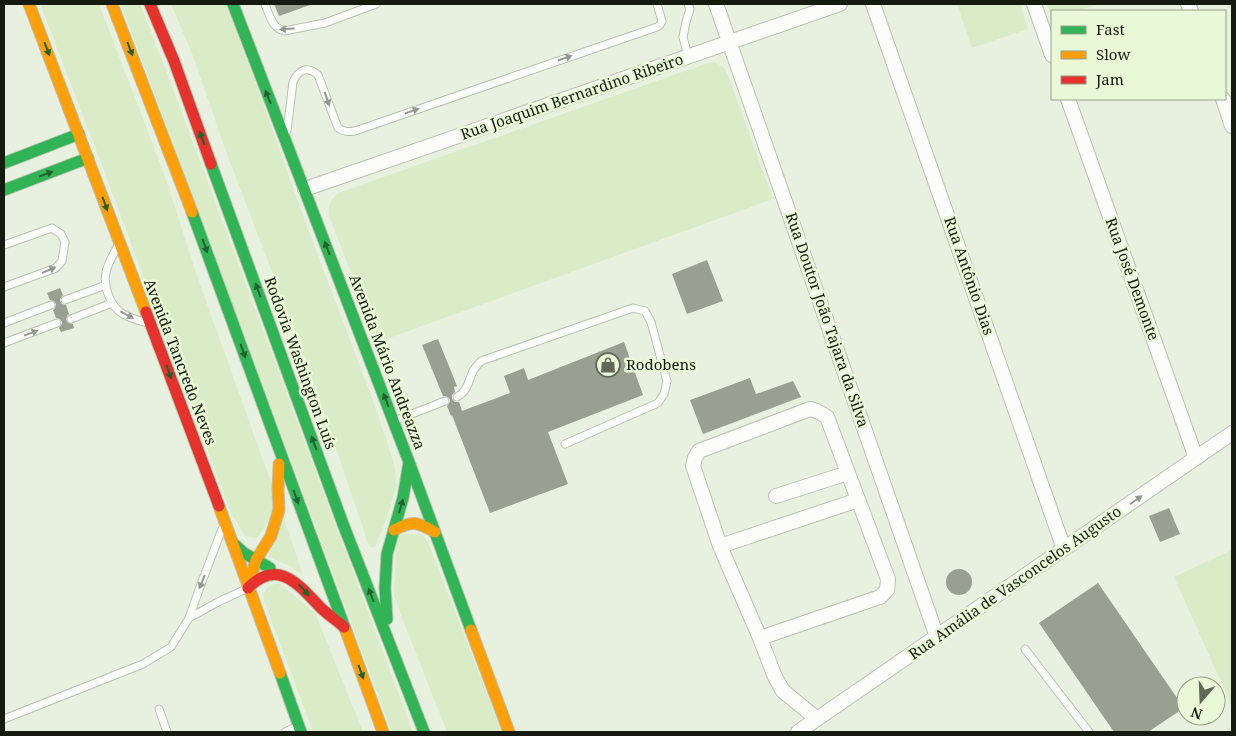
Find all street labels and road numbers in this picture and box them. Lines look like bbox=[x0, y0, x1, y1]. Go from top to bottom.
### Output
street label: Rua Joaquim Bernardino Ribeiro bbox=[458, 48, 686, 144]
street label: Rua Doutor João Tajara da Silva bbox=[782, 209, 874, 430]
street label: Rua Antônio Dias bbox=[940, 214, 1000, 338]
street label: Rua José Demonte bbox=[1101, 215, 1164, 343]
street label: Avenida Mário Andreazza bbox=[345, 271, 431, 452]
street label: Rodovia Washington Luís bbox=[260, 274, 342, 452]
street label: Avenida Tancredo Neves bbox=[140, 276, 222, 448]
street label: Rua Amália de Vasconcelos Augusto bbox=[904, 501, 1125, 664]

